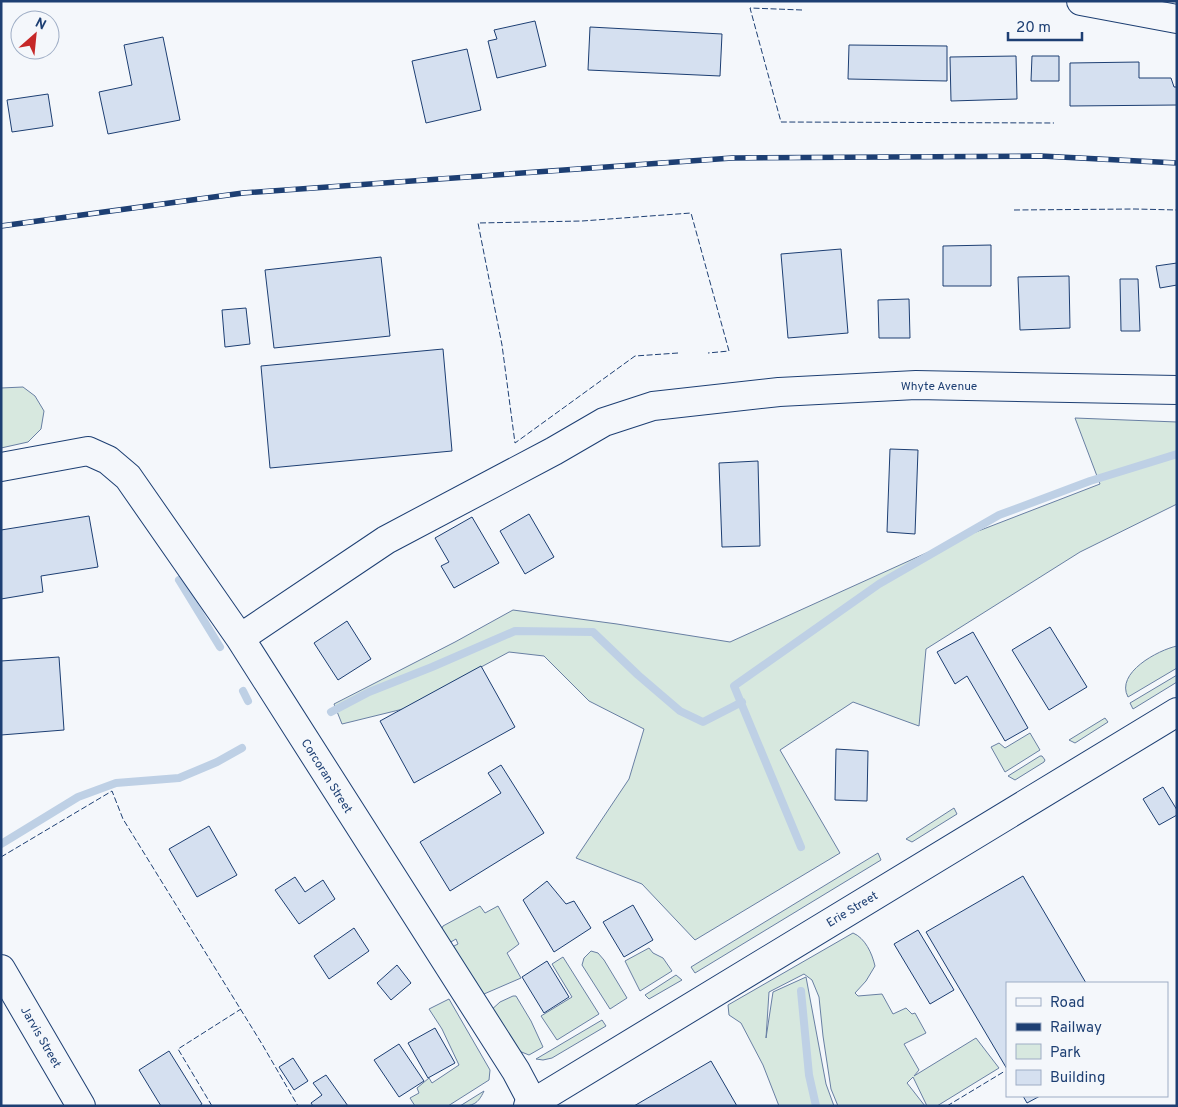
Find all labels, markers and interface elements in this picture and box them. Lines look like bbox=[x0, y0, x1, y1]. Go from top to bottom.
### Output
north arrow bbox=[10, 10, 60, 60]
scale bar bbox=[1008, 10, 1082, 42]
text: N bbox=[32, 15, 49, 35]
text: 20 m bbox=[1016, 19, 1051, 38]
street label: Whyte Avenue bbox=[901, 379, 977, 395]
street label: Corcoran Street bbox=[297, 736, 355, 817]
street label: Erie Street bbox=[824, 888, 881, 931]
legend bbox=[1006, 982, 1168, 1097]
text: Road bbox=[1050, 994, 1085, 1013]
street label: Jarvis Street bbox=[16, 1004, 64, 1071]
text: Railway bbox=[1050, 1019, 1102, 1038]
text: Park bbox=[1050, 1044, 1081, 1063]
text: Building bbox=[1050, 1069, 1105, 1088]

